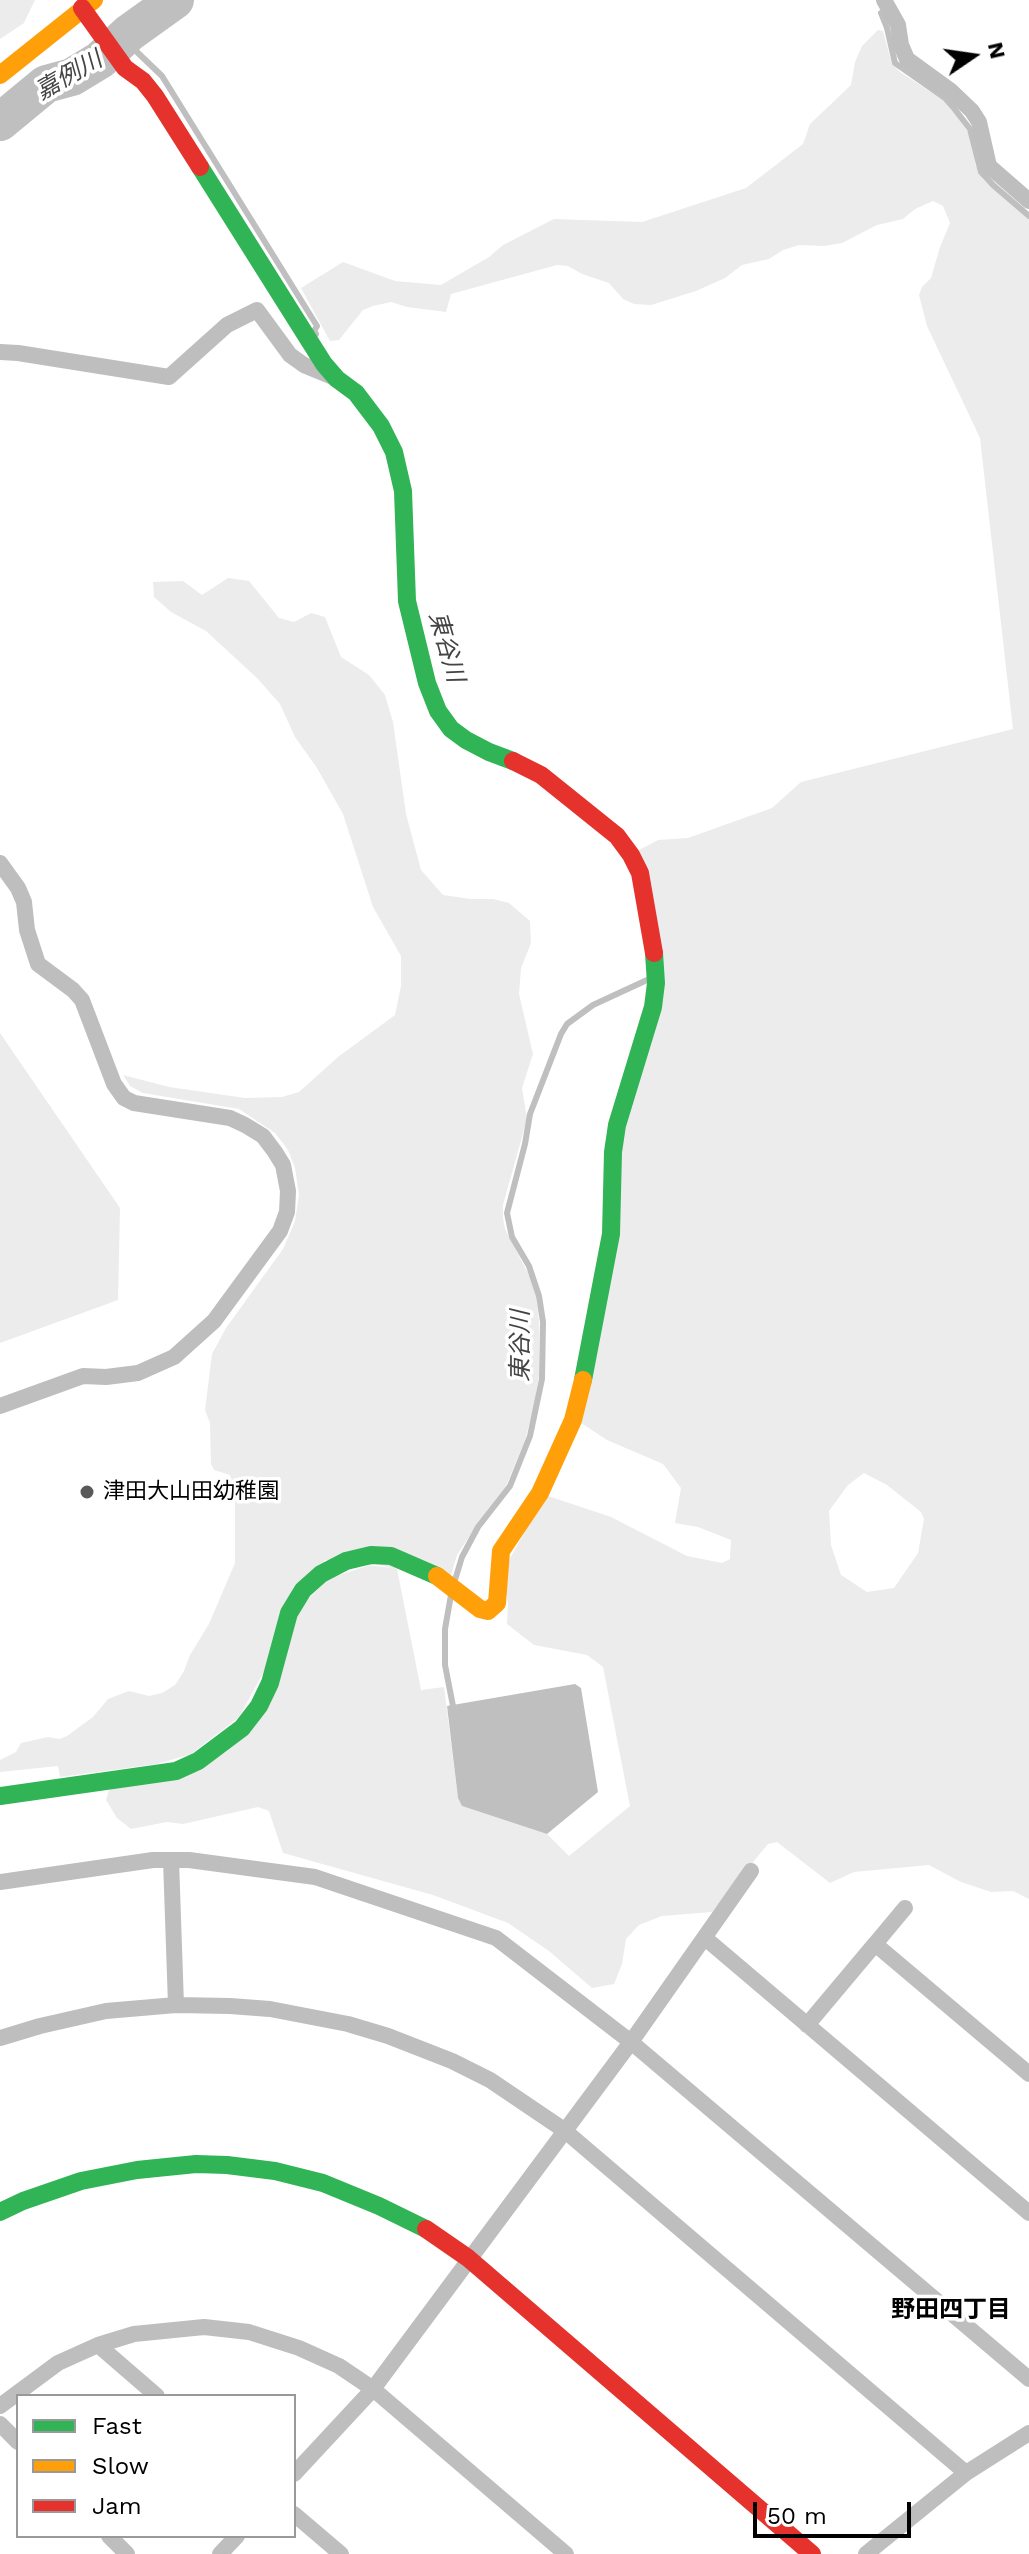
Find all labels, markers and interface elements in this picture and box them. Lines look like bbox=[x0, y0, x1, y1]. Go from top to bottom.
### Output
north arrow bbox=[933, 16, 1013, 96]
text: N bbox=[983, 40, 1011, 61]
water label: 嘉例川 bbox=[31, 46, 107, 106]
water label: 東谷川 bbox=[422, 608, 470, 686]
water label: 東谷川 bbox=[507, 1310, 535, 1382]
place label: 津田大山田幼稚園 bbox=[103, 1479, 279, 1505]
marker: 津田大山田幼稚園 bbox=[78, 1483, 96, 1501]
district label: 野田四丁目 bbox=[891, 2296, 1011, 2324]
legend bbox=[16, 2394, 296, 2538]
text: Fast bbox=[92, 2412, 142, 2440]
text: Slow bbox=[92, 2452, 149, 2480]
scale bar bbox=[757, 2486, 915, 2536]
text: Jam bbox=[92, 2492, 142, 2520]
text: 50 m bbox=[767, 2502, 827, 2530]

